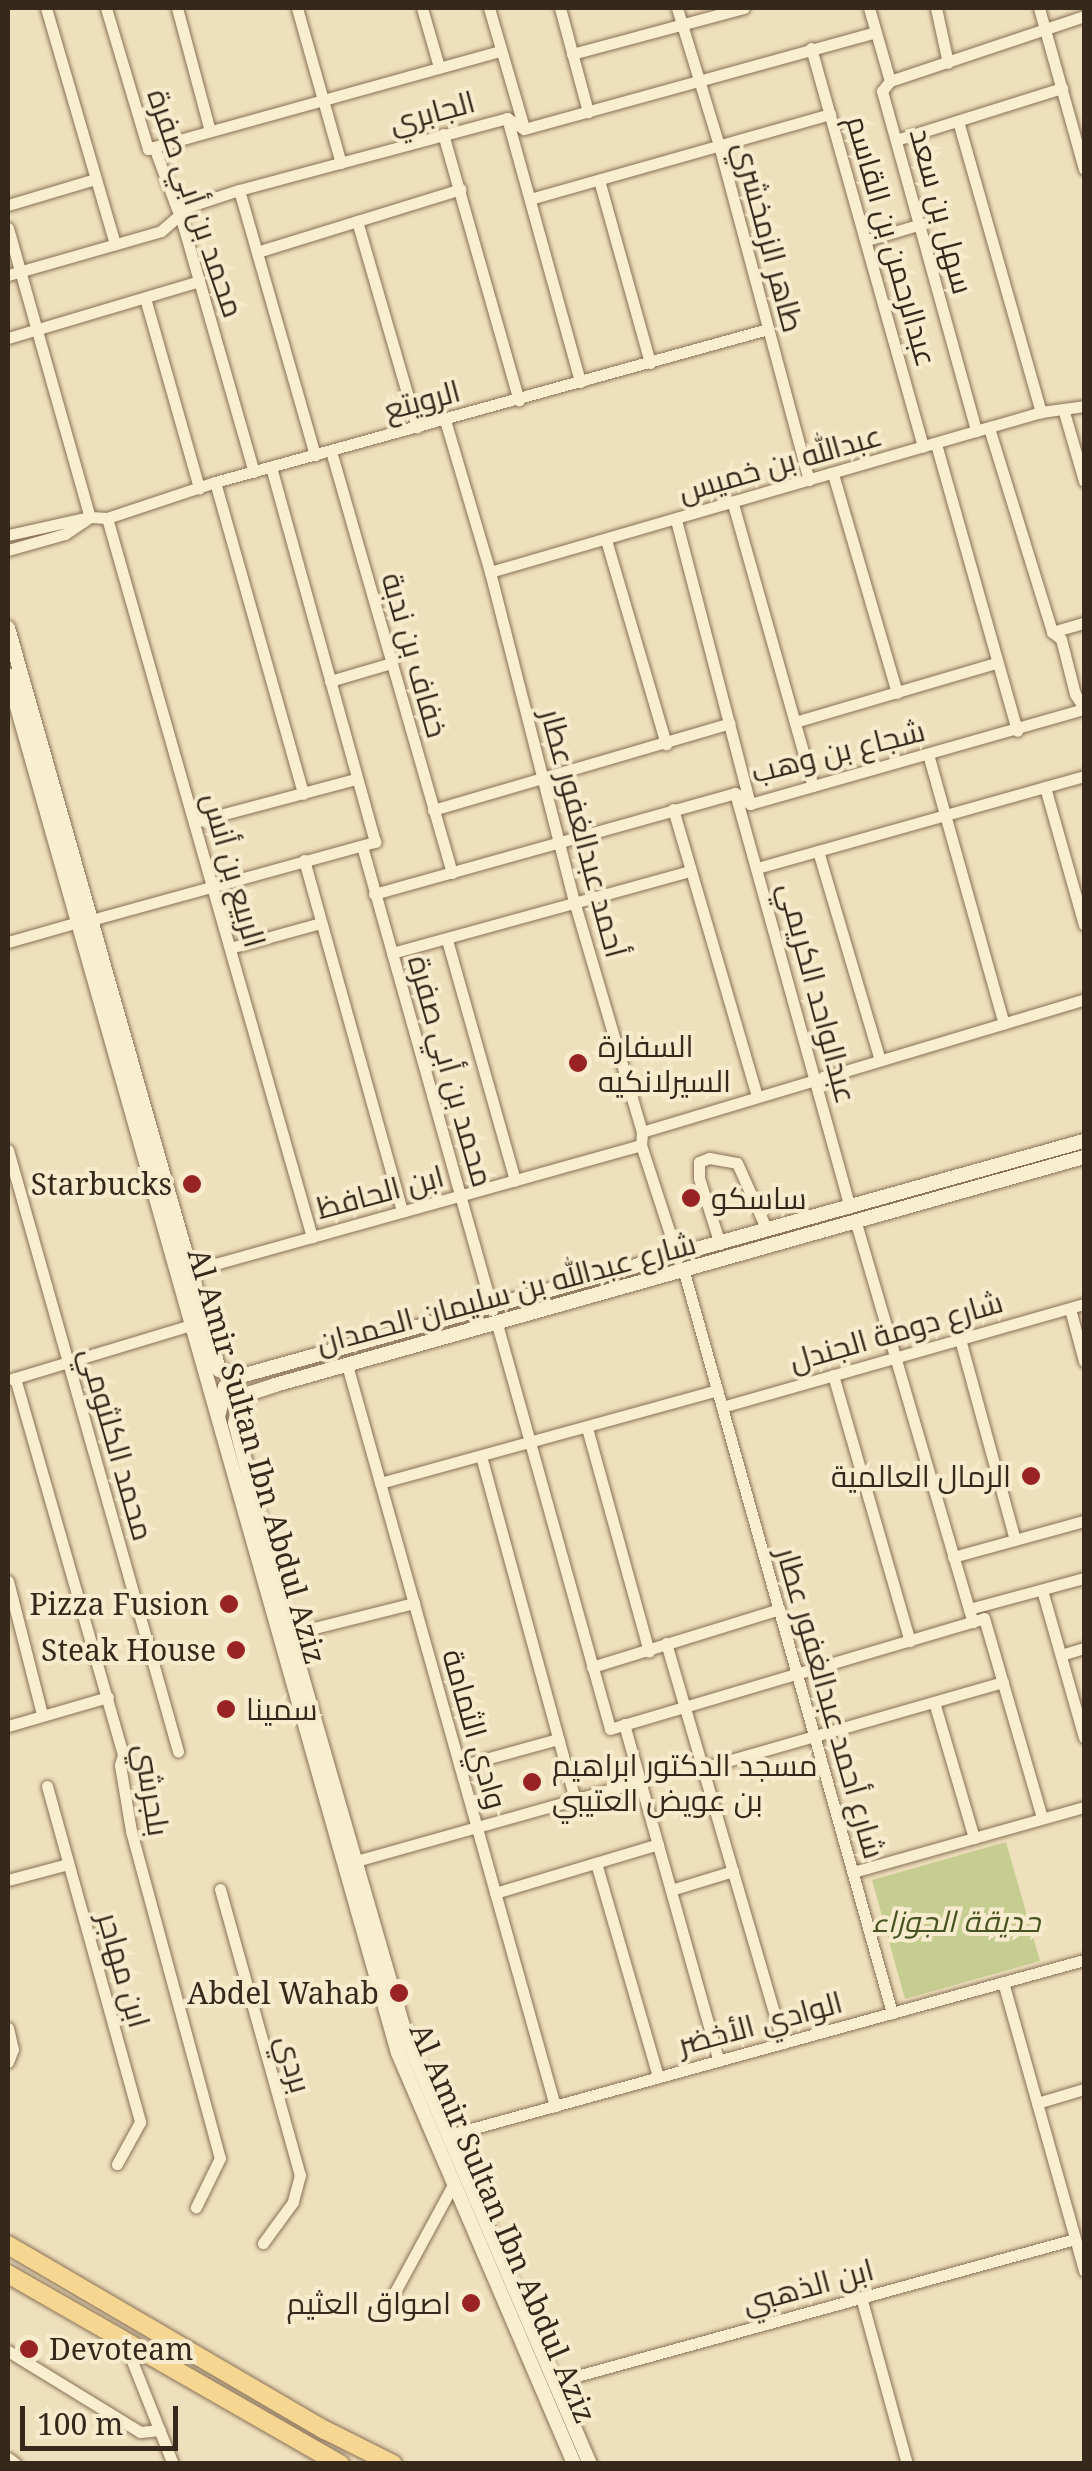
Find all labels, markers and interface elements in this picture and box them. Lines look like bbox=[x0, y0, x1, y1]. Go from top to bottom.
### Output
street label: الجابري bbox=[385, 83, 479, 141]
street label: محمد بن أبي صفرة bbox=[140, 84, 252, 322]
street label: عبدالرحمن بن القاسم bbox=[839, 111, 945, 371]
street label: سهل بن سعد bbox=[903, 124, 981, 298]
street label: طاهر الزمخشري bbox=[726, 138, 812, 336]
street label: الرويتع bbox=[380, 373, 464, 427]
street label: عبدالله بن خميس bbox=[674, 417, 886, 509]
street label: خفاف بن ندبة bbox=[374, 568, 456, 742]
street label: أحمد عبدالغفور عطار bbox=[533, 705, 635, 961]
street label: شجاع بن وهب bbox=[747, 712, 929, 790]
street label: الربيع بن أنس bbox=[195, 789, 273, 951]
street label: عبدالواحد الكريمي bbox=[771, 879, 865, 1107]
street label: محمد بن أبي صفرة bbox=[401, 951, 501, 1191]
place label: السفارة السيرلانكيه bbox=[598, 1028, 731, 1098]
marker: السفارة السيرلانكيه bbox=[567, 1052, 589, 1074]
street label: ابن الحافظ bbox=[312, 1158, 448, 1226]
place label: Starbucks bbox=[31, 1166, 172, 1202]
marker: Starbucks bbox=[181, 1173, 203, 1195]
place label: ساسكو bbox=[711, 1180, 807, 1216]
marker: ساسكو bbox=[680, 1187, 702, 1209]
street label: شارع عبدالله بن سليمان الحمدان bbox=[312, 1225, 700, 1361]
street label: Al Amir Sultan Ibn Abdul Aziz bbox=[180, 1244, 334, 1668]
street label: شارع دومة الجندل bbox=[785, 1283, 1007, 1379]
street label: محمد الكلثومي bbox=[72, 1344, 162, 1544]
place label: الرمال العالمية bbox=[831, 1458, 1011, 1494]
marker: الرمال العالمية bbox=[1020, 1465, 1042, 1487]
street label: شارع أحمد عبدالغفور عطار bbox=[769, 1543, 893, 1863]
place label: Pizza Fusion bbox=[29, 1586, 209, 1622]
marker: Pizza Fusion bbox=[218, 1593, 240, 1615]
place label: Steak House bbox=[41, 1632, 216, 1668]
marker: Steak House bbox=[225, 1639, 247, 1661]
street label: وادي الثمامة bbox=[435, 1645, 515, 1813]
place label: سمينا bbox=[246, 1691, 318, 1727]
marker: سمينا bbox=[215, 1698, 237, 1720]
street label: بلجرشي bbox=[127, 1741, 177, 1839]
place label: مسجد الدكتور ابراهيم بن عويض العتيبي bbox=[552, 1747, 818, 1818]
marker: مسجد الدكتور ابراهيم بن عويض العتيبي bbox=[521, 1771, 543, 1793]
park label: حديقة الجوزاء bbox=[871, 1903, 1041, 1939]
street label: ابن مهاجر bbox=[90, 1908, 158, 2032]
place label: Abdel Wahab bbox=[187, 1975, 379, 2011]
marker: Abdel Wahab bbox=[388, 1982, 410, 2004]
street label: الوادي الأخضر bbox=[674, 1984, 846, 2062]
street label: Al Amir Sultan Ibn Abdul Aziz bbox=[402, 2018, 604, 2428]
street label: بردي bbox=[269, 2031, 319, 2097]
street label: ابن الذهبي bbox=[738, 2251, 878, 2321]
place label: اصواق العثيم bbox=[286, 2285, 451, 2321]
marker: اصواق العثيم bbox=[460, 2292, 482, 2314]
place label: Devoteam bbox=[49, 2331, 193, 2367]
marker: Devoteam bbox=[18, 2338, 40, 2360]
scale bar bbox=[25, 2386, 182, 2448]
text: 100 m bbox=[37, 2403, 123, 2444]

